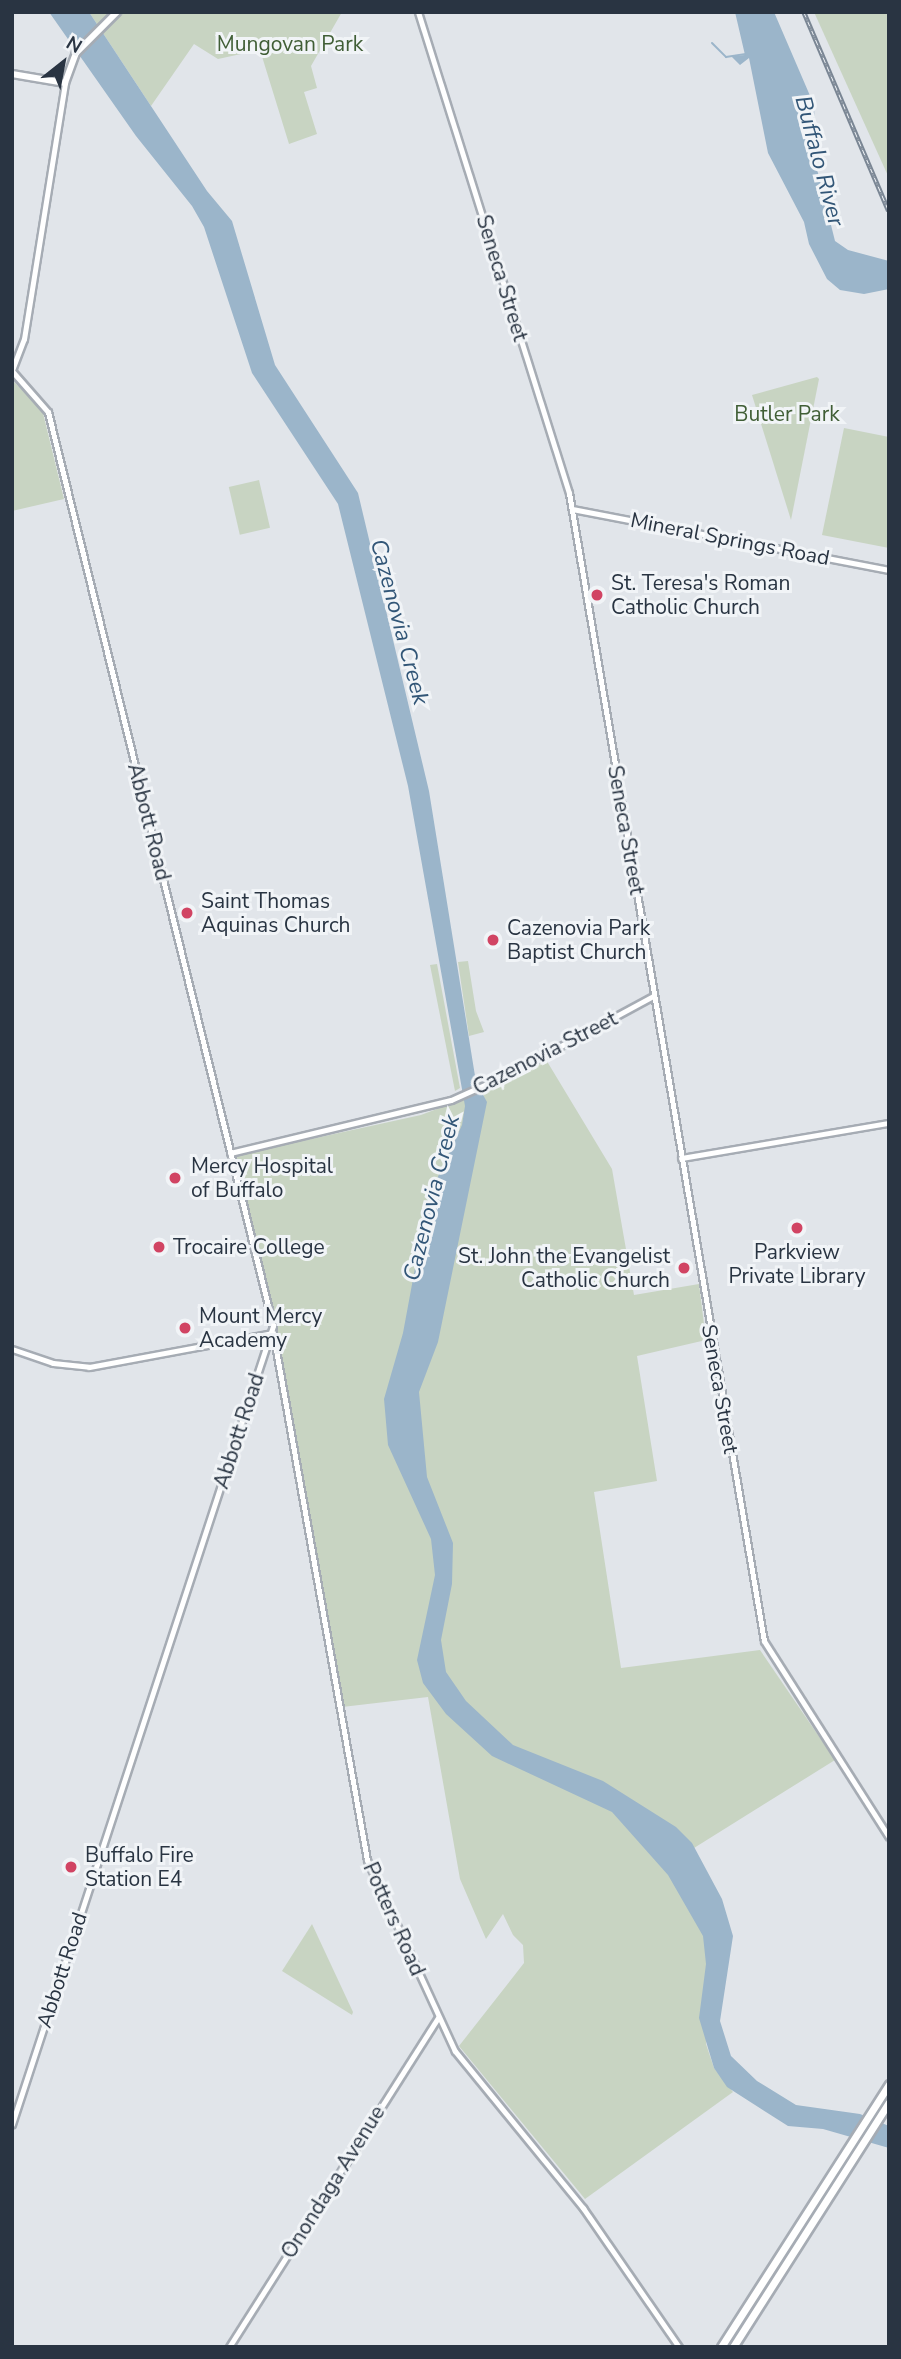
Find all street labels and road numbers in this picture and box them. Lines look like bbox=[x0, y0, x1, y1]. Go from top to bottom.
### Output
street label: Seneca Street bbox=[471, 212, 533, 344]
street label: Mineral Springs Road bbox=[628, 507, 832, 571]
street label: Abbott Road bbox=[122, 761, 176, 883]
street label: Seneca Street bbox=[602, 763, 650, 897]
street label: Cazenovia Street bbox=[469, 1006, 621, 1100]
street label: Seneca Street bbox=[696, 1322, 744, 1456]
street label: Abbott Road bbox=[208, 1370, 270, 1492]
street label: Potters Road bbox=[358, 1858, 430, 1980]
street label: Abbott Road bbox=[31, 1909, 93, 2031]
street label: Onondaga Avenue bbox=[276, 2101, 390, 2263]

